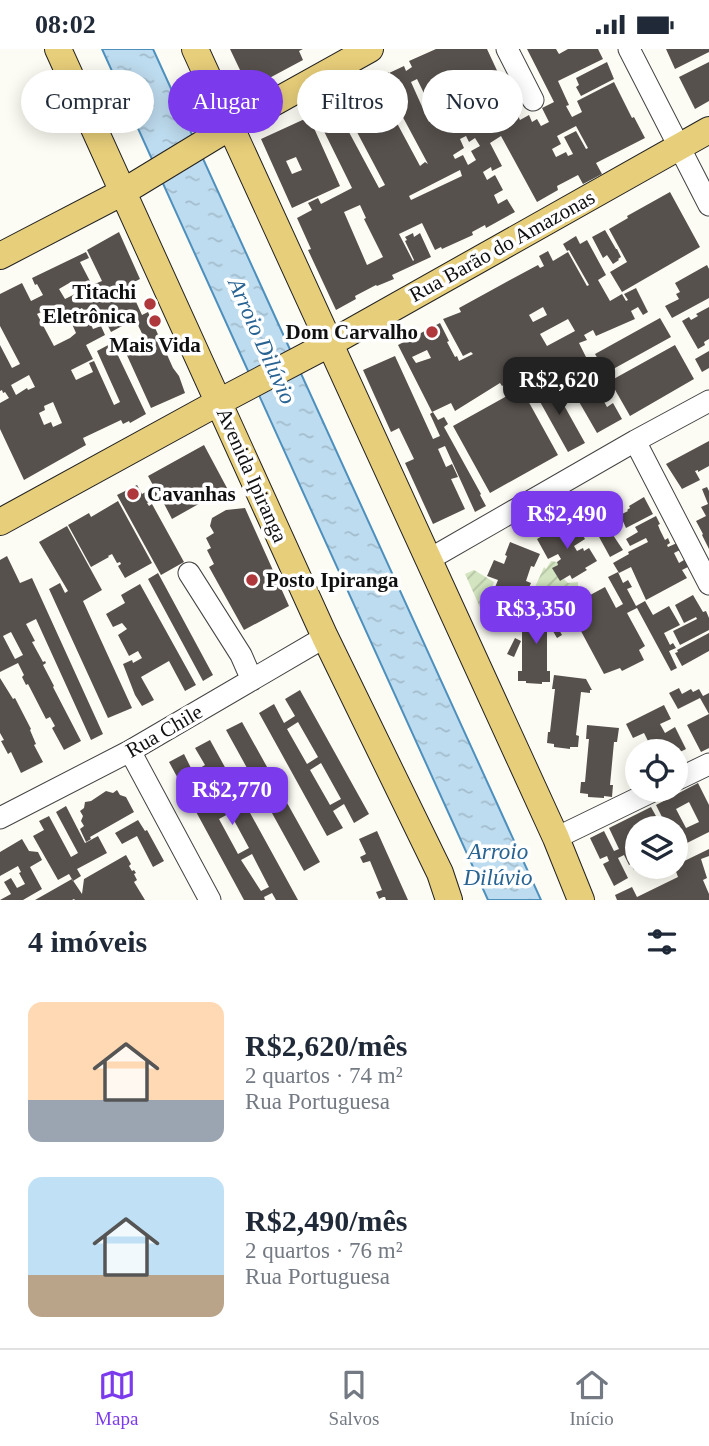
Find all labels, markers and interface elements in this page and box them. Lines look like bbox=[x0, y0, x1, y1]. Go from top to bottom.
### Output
text: 08:02 bbox=[35, 10, 96, 39]
chip: Comprar bbox=[21, 70, 154, 133]
chip: Alugar bbox=[168, 70, 283, 133]
chip: Filtros bbox=[297, 70, 408, 133]
chip: Novo bbox=[422, 70, 523, 133]
street label: Rua Barão do Amazonas bbox=[405, 185, 599, 307]
water label: Arroio Dilúvio bbox=[222, 272, 301, 408]
place label: Titachi Eletrônica bbox=[43, 280, 136, 328]
marker: Titachi Eletrônica bbox=[142, 296, 158, 312]
marker: Mais Vida bbox=[147, 313, 163, 329]
place label: Dom Carvalho bbox=[286, 320, 418, 344]
marker: Dom Carvalho bbox=[424, 324, 440, 340]
place label: Mais Vida bbox=[109, 333, 201, 357]
pin: R$2,620 bbox=[494, 357, 624, 417]
text: R$2,620 bbox=[519, 367, 599, 392]
street label: Avenida Ipiranga bbox=[212, 404, 293, 547]
place label: Cavanhas bbox=[147, 482, 236, 506]
marker: Cavanhas bbox=[125, 486, 141, 502]
pin: R$2,490 bbox=[502, 491, 632, 551]
text: R$2,490 bbox=[527, 501, 607, 526]
place label: Posto Ipiranga bbox=[266, 568, 399, 592]
marker: Posto Ipiranga bbox=[244, 572, 260, 588]
pin: R$3,350 bbox=[471, 587, 601, 646]
text: R$3,350 bbox=[496, 596, 576, 621]
street label: Rua Chile bbox=[121, 699, 207, 763]
map controls bbox=[625, 739, 688, 879]
button: locate bbox=[625, 739, 688, 802]
pin: R$2,770 bbox=[167, 767, 297, 827]
text: R$2,770 bbox=[192, 777, 272, 802]
button: layers bbox=[625, 816, 688, 879]
water label: Arroio Dilúvio bbox=[463, 839, 533, 890]
icon: filters bbox=[643, 923, 681, 961]
text: 4 imóveis bbox=[28, 925, 147, 958]
text: R$2,620/mês bbox=[245, 1029, 407, 1062]
icon: home bbox=[84, 1030, 168, 1114]
text: 2 quartos · 74 m² bbox=[245, 1063, 403, 1088]
text: Rua Portuguesa bbox=[245, 1089, 390, 1114]
text: R$2,490/mês bbox=[245, 1204, 407, 1237]
icon: home bbox=[84, 1205, 168, 1289]
text: 2 quartos · 76 m² bbox=[245, 1238, 403, 1263]
text: Rua Portuguesa bbox=[245, 1264, 390, 1289]
tab: Mapa bbox=[95, 1366, 138, 1430]
tab: Salvos bbox=[329, 1366, 379, 1430]
tab: Início bbox=[570, 1366, 614, 1430]

